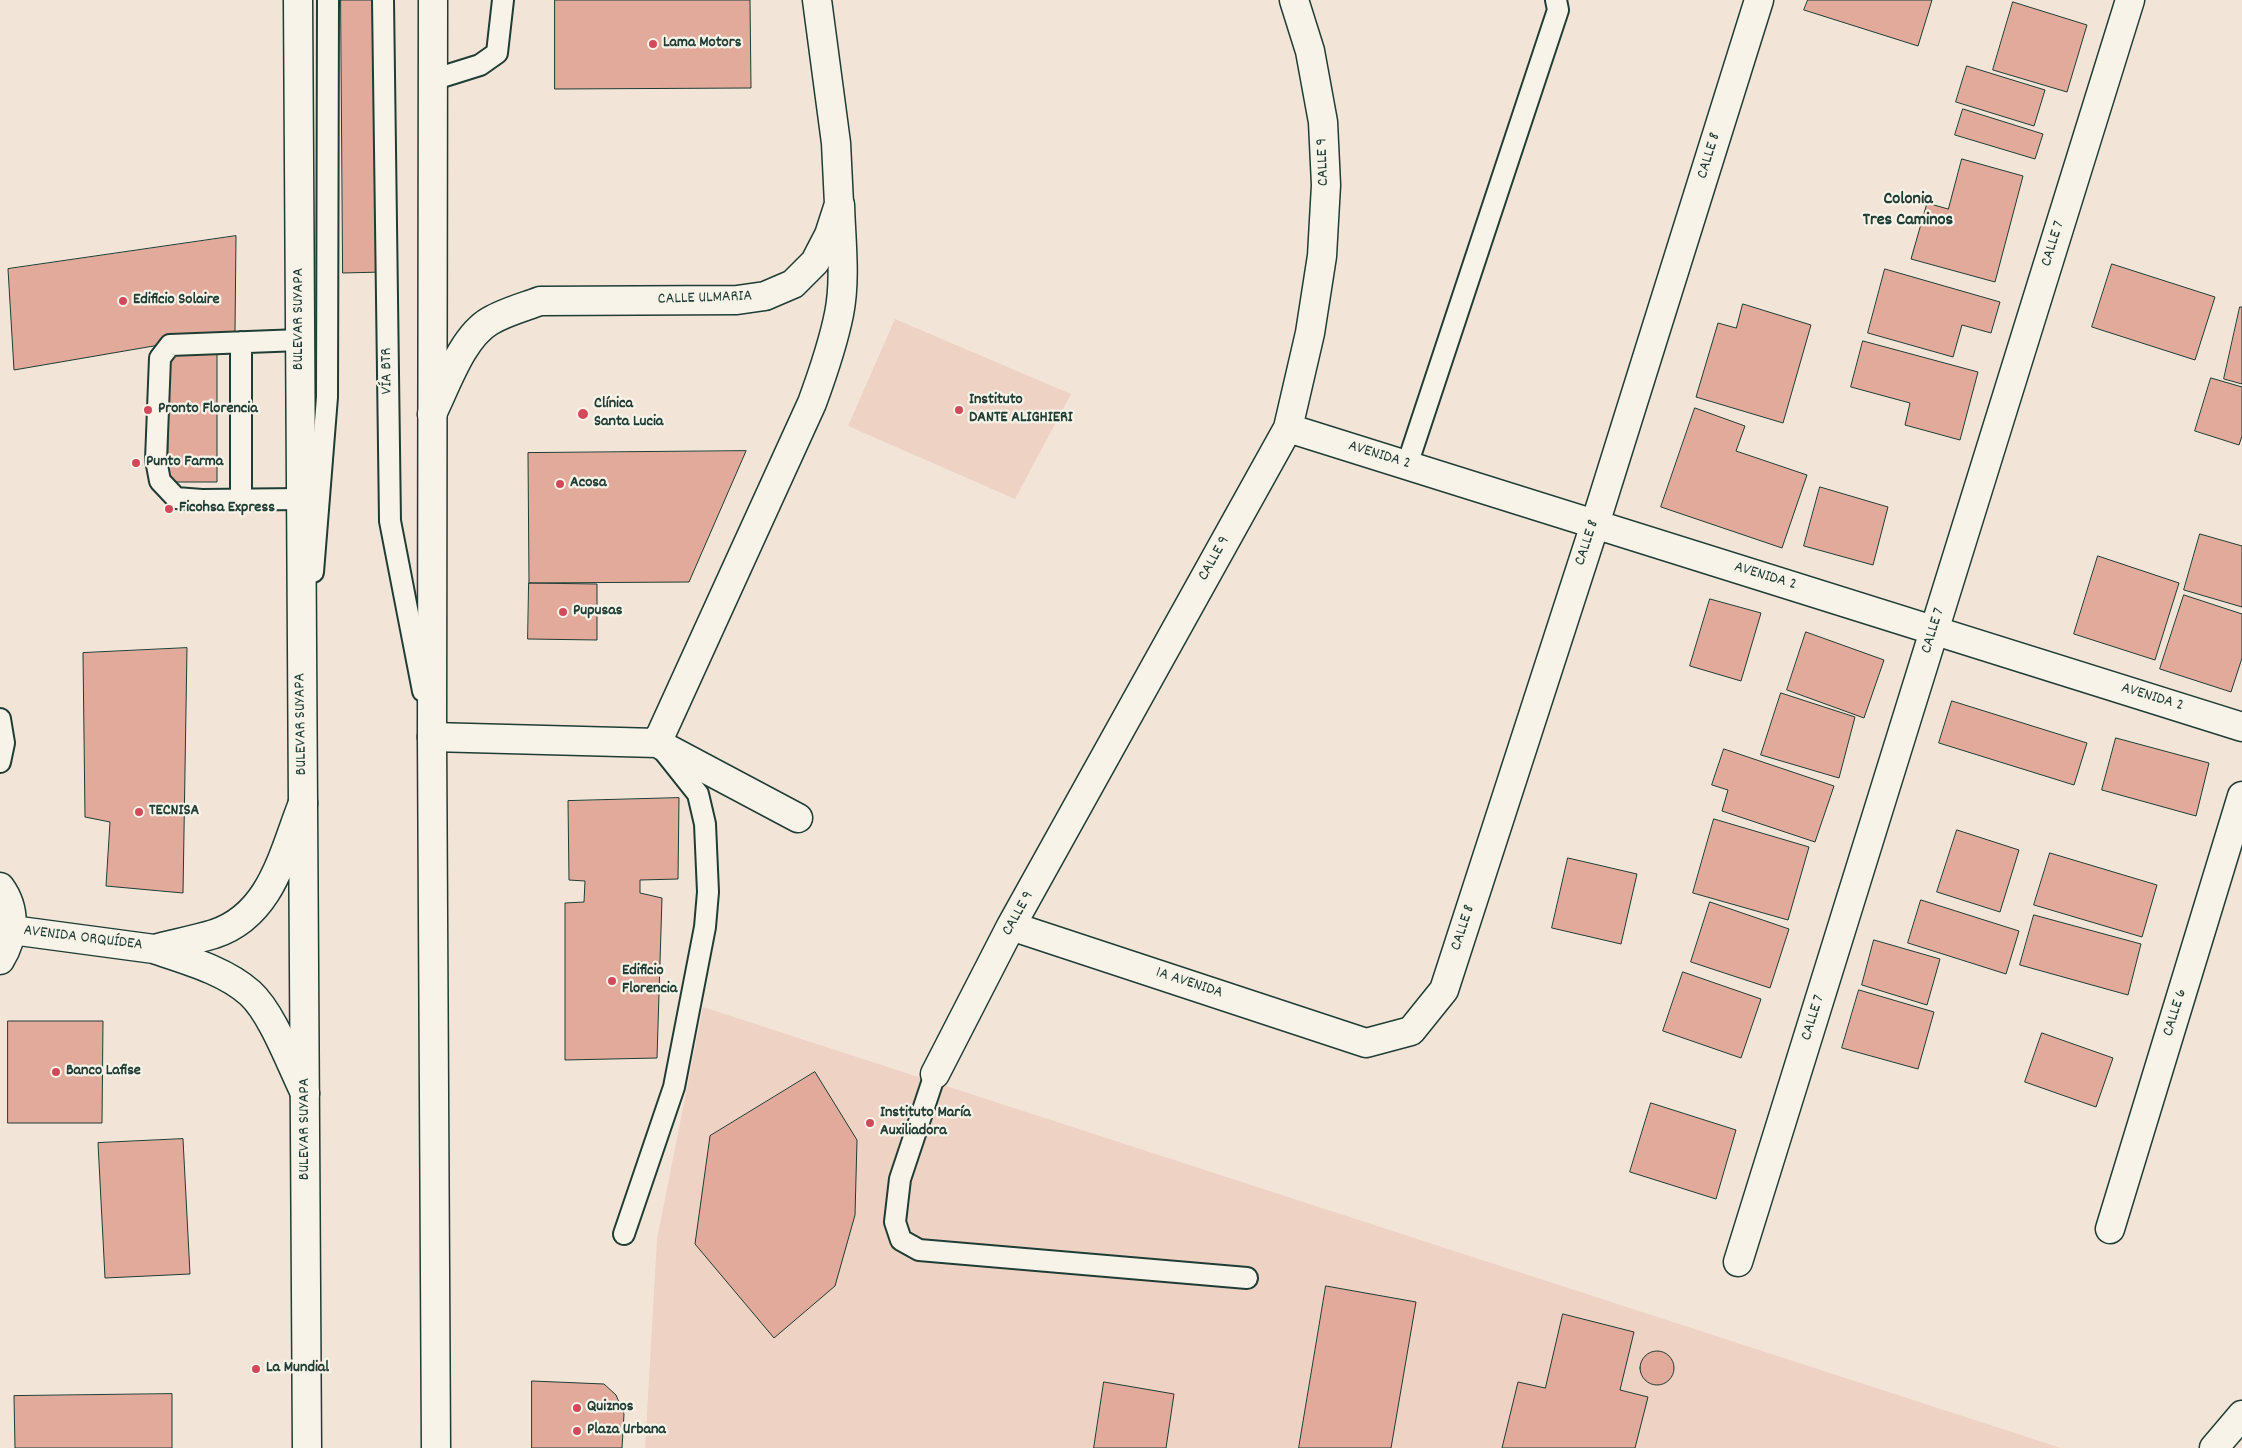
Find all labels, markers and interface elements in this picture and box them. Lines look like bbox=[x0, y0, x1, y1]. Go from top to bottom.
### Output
place label: Lama Motors bbox=[663, 34, 741, 54]
marker: Lama Motors bbox=[647, 38, 659, 50]
street label: CALLE 8 bbox=[1694, 131, 1726, 181]
street label: CALLE 9 bbox=[1314, 138, 1334, 186]
district label: Colonia Tres Caminos bbox=[1863, 190, 1953, 232]
street label: CALLE 7 bbox=[2038, 219, 2070, 269]
street label: BULEVAR SUYAPA bbox=[290, 268, 310, 370]
street label: CALLE ULMARIA bbox=[657, 288, 753, 310]
place label: Edificio Solaire bbox=[133, 291, 220, 311]
marker: Edificio Solaire bbox=[117, 295, 129, 307]
street label: VÍA BTR bbox=[378, 348, 398, 394]
place label: Instituto DANTE ALIGHIERI bbox=[969, 391, 1073, 429]
place label: Clínica Santa Lucia bbox=[594, 395, 663, 433]
place label: Pronto Florencia bbox=[158, 400, 258, 420]
marker: Pronto Florencia bbox=[142, 404, 154, 416]
marker: Instituto DANTE ALIGHIERI bbox=[953, 404, 965, 416]
marker: Clínica Santa Lucia bbox=[576, 407, 590, 421]
street label: AVENIDA 2 bbox=[1345, 437, 1413, 475]
place label: Punto Farma bbox=[146, 453, 223, 473]
marker: Punto Farma bbox=[130, 457, 142, 469]
place label: Acosa bbox=[570, 474, 607, 494]
marker: Acosa bbox=[554, 478, 566, 490]
place label: Ficohsa Express bbox=[179, 499, 275, 519]
marker: Ficohsa Express bbox=[163, 503, 175, 515]
street label: CALLE 8 bbox=[1572, 518, 1604, 568]
street label: CALLE 9 bbox=[1195, 533, 1235, 585]
street label: AVENIDA 2 bbox=[1731, 558, 1799, 596]
place label: Pupusas bbox=[573, 602, 622, 622]
marker: Pupusas bbox=[557, 606, 569, 618]
street label: CALLE 7 bbox=[1918, 606, 1950, 656]
street label: BULEVAR SUYAPA bbox=[292, 673, 312, 775]
street label: AVENIDA 2 bbox=[2118, 679, 2186, 717]
place label: TECNISA bbox=[149, 802, 199, 822]
marker: TECNISA bbox=[133, 806, 145, 818]
street label: CALLE 9 bbox=[999, 888, 1039, 940]
street label: CALLE 8 bbox=[1448, 903, 1480, 953]
street label: AVENIDA ORQUÍDEA bbox=[22, 922, 144, 956]
place label: Edificio Florencia bbox=[622, 962, 677, 1000]
street label: 1A AVENIDA bbox=[1153, 964, 1225, 1004]
marker: Edificio Florencia bbox=[606, 975, 618, 987]
street label: CALLE 6 bbox=[2160, 987, 2192, 1039]
street label: CALLE 7 bbox=[1798, 993, 1830, 1043]
place label: Banco Lafise bbox=[66, 1062, 141, 1082]
marker: Banco Lafise bbox=[50, 1066, 62, 1078]
street label: BULEVAR SUYAPA bbox=[296, 1078, 316, 1180]
place label: Instituto María Auxiliadora bbox=[880, 1104, 971, 1142]
marker: Instituto María Auxiliadora bbox=[864, 1117, 876, 1129]
place label: La Mundial bbox=[266, 1359, 329, 1379]
marker: La Mundial bbox=[250, 1363, 262, 1375]
place label: Quiznos bbox=[587, 1398, 633, 1418]
marker: Quiznos bbox=[571, 1402, 583, 1414]
place label: Plaza Urbana bbox=[587, 1421, 666, 1441]
marker: Plaza Urbana bbox=[571, 1425, 583, 1437]

